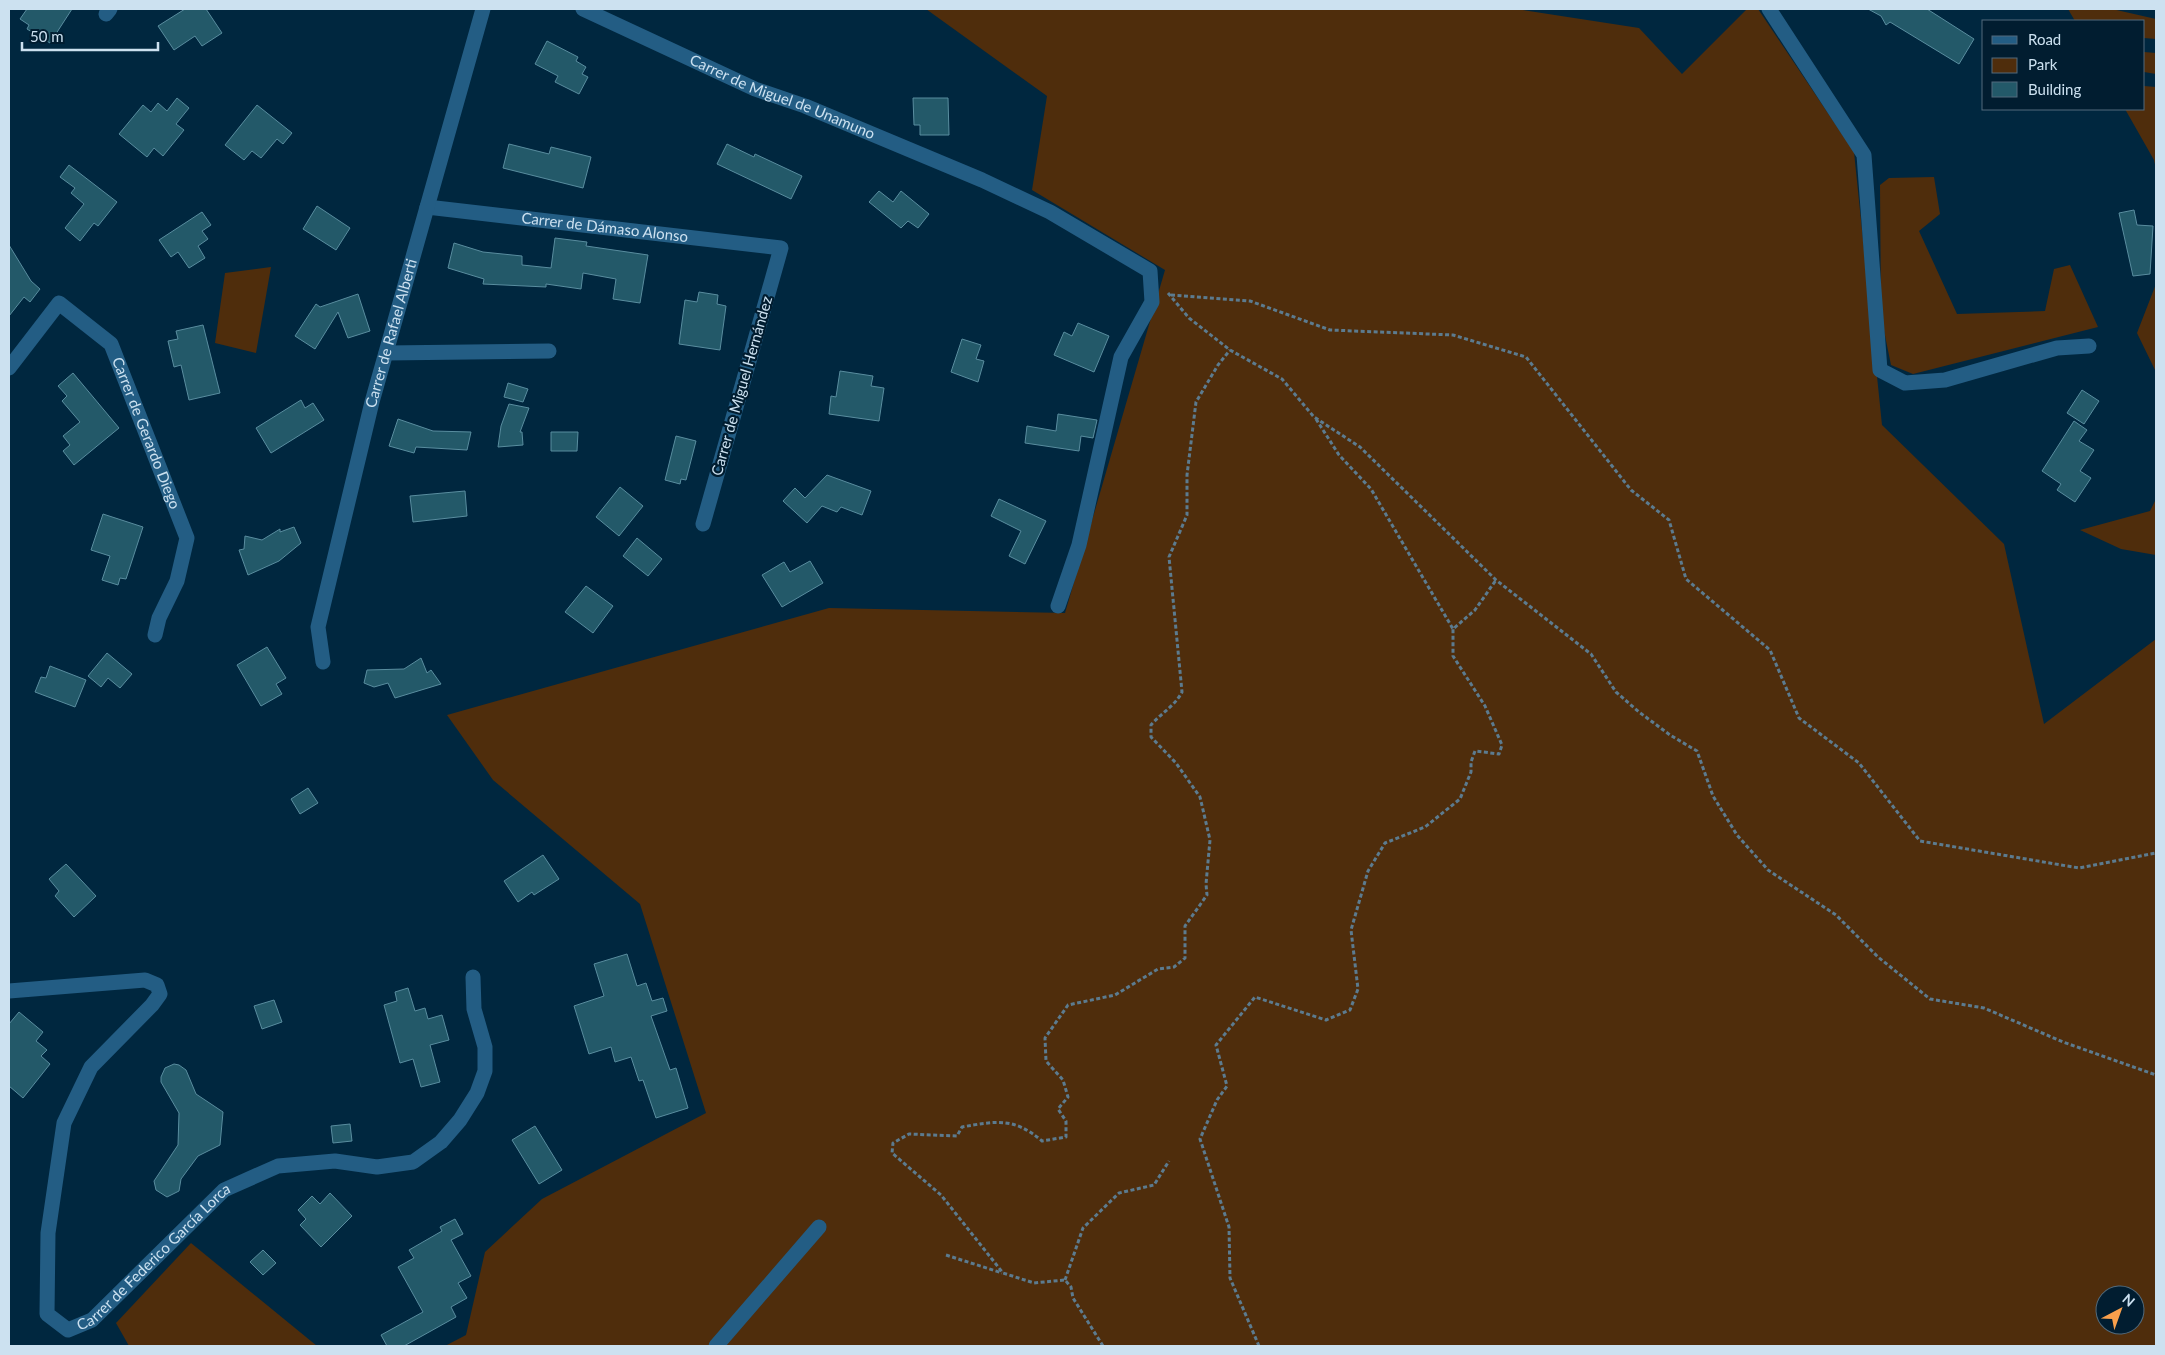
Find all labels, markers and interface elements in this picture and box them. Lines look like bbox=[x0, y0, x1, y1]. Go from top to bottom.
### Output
scale bar bbox=[22, 20, 159, 52]
legend bbox=[1982, 20, 2145, 110]
text: 50 m bbox=[30, 27, 64, 45]
text: Road bbox=[2028, 30, 2061, 48]
street label: Carrer de Miguel de Unamuno bbox=[687, 50, 878, 142]
text: Park bbox=[2028, 55, 2058, 73]
text: Building bbox=[2028, 80, 2081, 98]
street label: Carrer de Dámaso Alonso bbox=[521, 208, 689, 245]
street label: Carrer de Rafael Alberti bbox=[361, 257, 420, 409]
street label: Carrer de Miguel Hernández bbox=[707, 294, 775, 478]
street label: Carrer de Gerardo Diego bbox=[109, 354, 185, 511]
street label: Carrer de Federico García Lorca bbox=[74, 1178, 233, 1333]
north arrow bbox=[2095, 1285, 2145, 1335]
text: N bbox=[2119, 1290, 2139, 1310]

